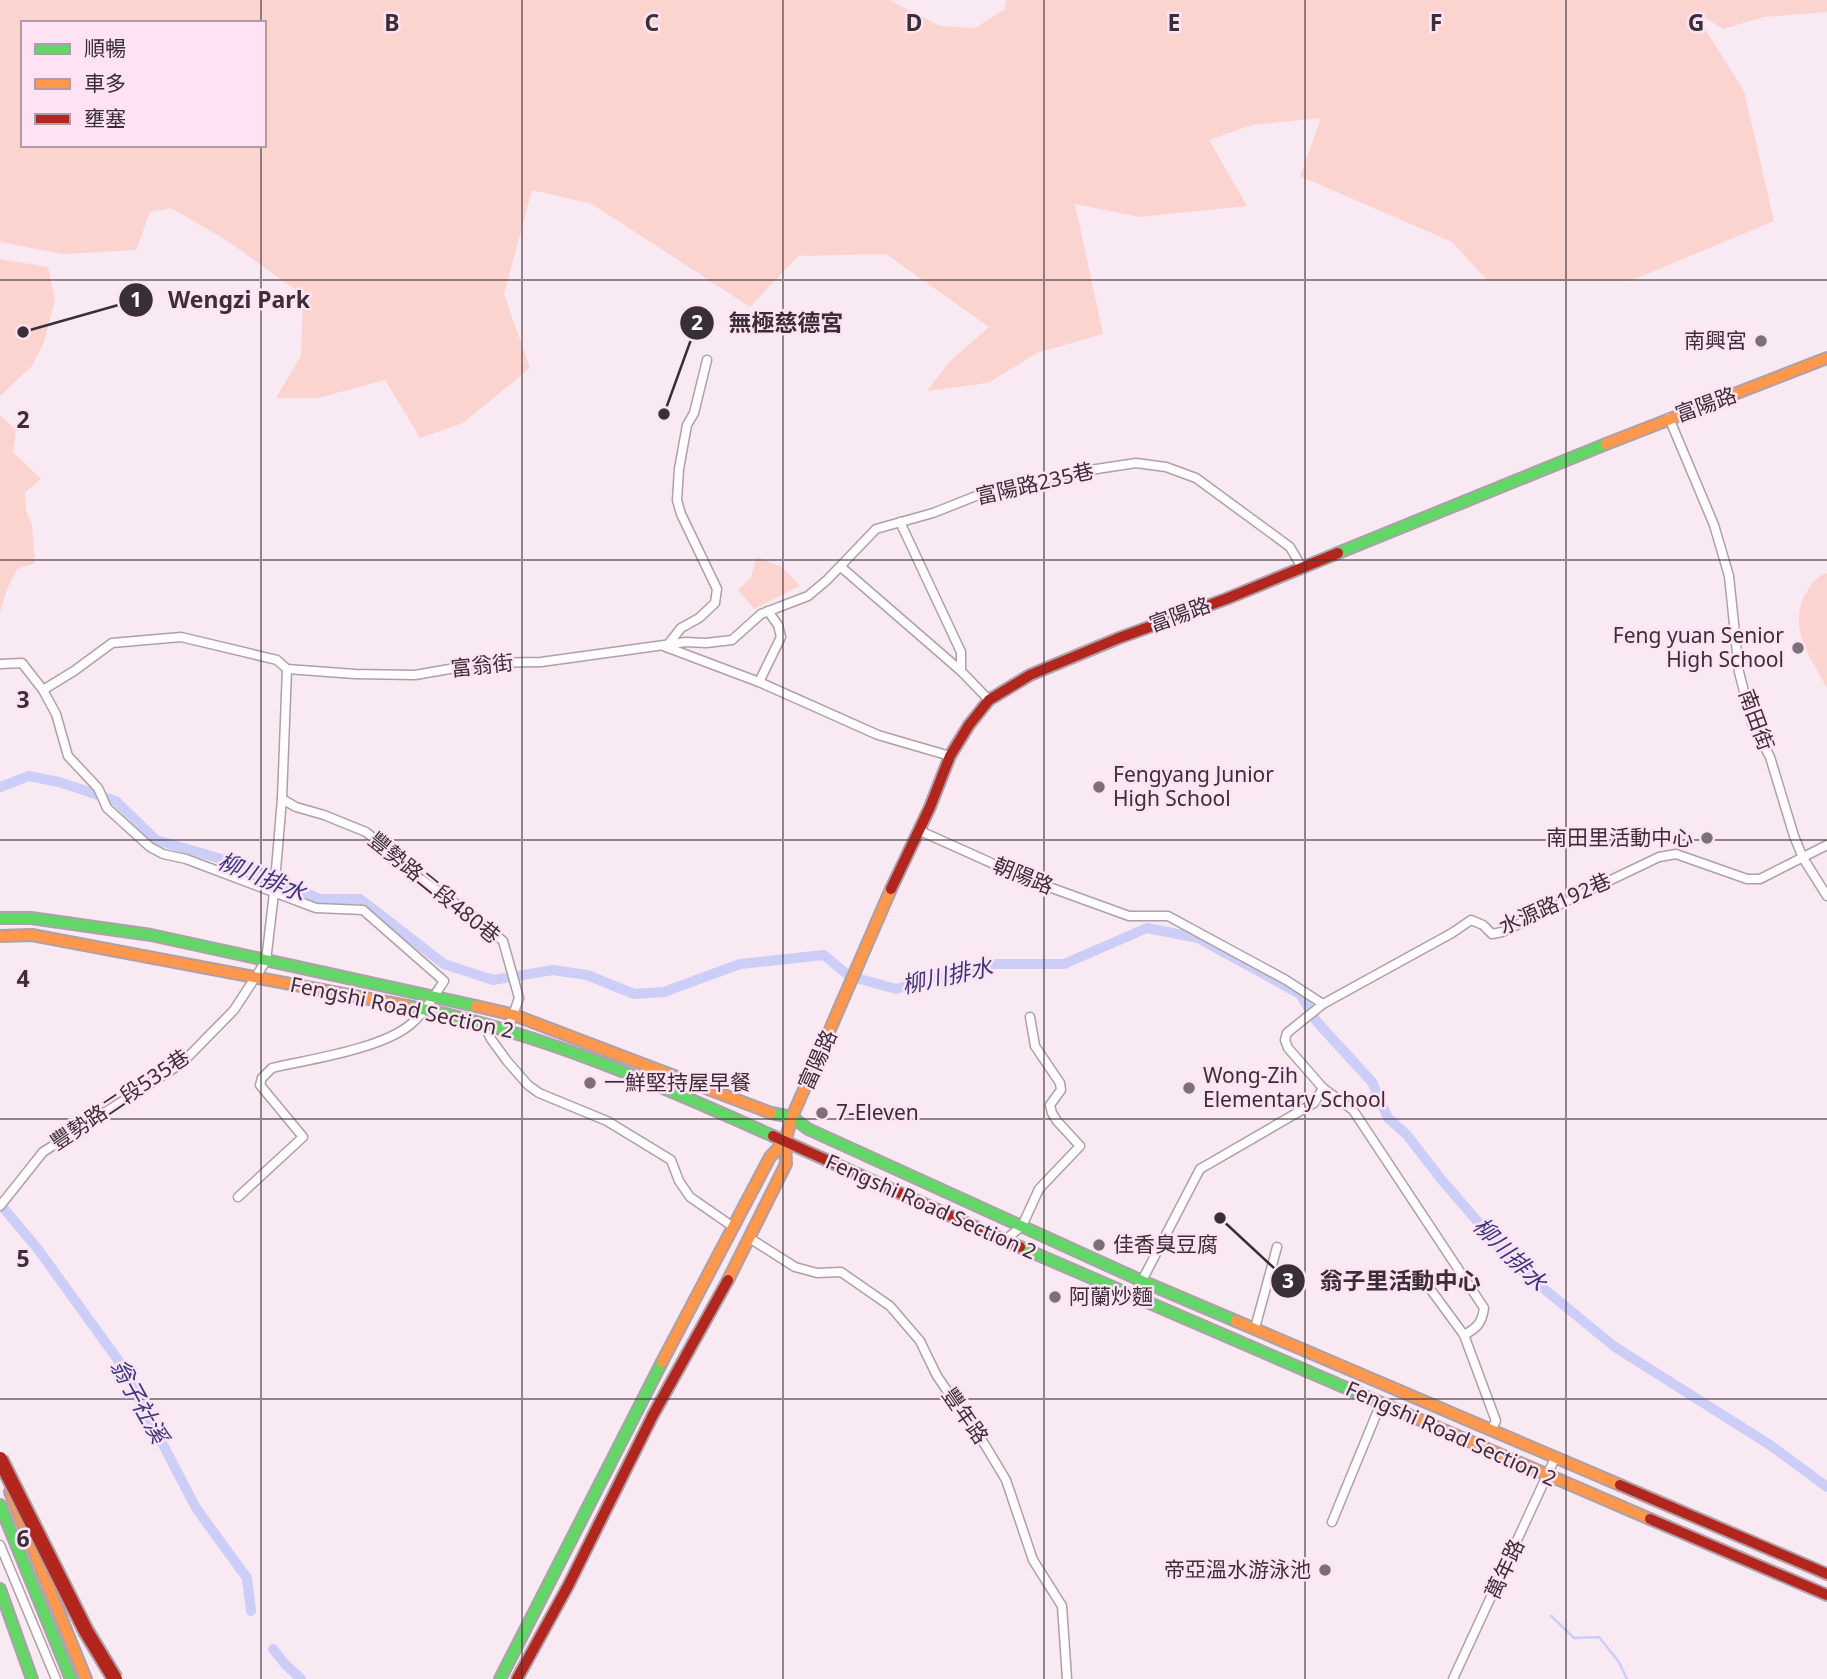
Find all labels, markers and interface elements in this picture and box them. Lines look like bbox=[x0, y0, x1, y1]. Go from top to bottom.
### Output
text: B bbox=[384, 6, 400, 38]
text: C bbox=[645, 6, 660, 38]
text: D bbox=[906, 6, 922, 38]
text: E bbox=[1168, 6, 1180, 38]
text: F bbox=[1430, 6, 1442, 38]
text: G bbox=[1688, 6, 1704, 38]
legend bbox=[21, 21, 266, 147]
text: 順暢 bbox=[84, 34, 126, 62]
text: 車多 bbox=[84, 69, 126, 97]
text: 壅塞 bbox=[84, 104, 126, 132]
callout: Wengzi Park bbox=[119, 278, 324, 322]
text: Wengzi Park bbox=[168, 283, 311, 315]
text: 1 bbox=[130, 285, 142, 313]
callout: 無極慈德宮 bbox=[679, 301, 857, 345]
text: 無極慈德宮 bbox=[729, 306, 844, 338]
text: 2 bbox=[691, 308, 703, 336]
place label: 南興宮 bbox=[1684, 326, 1747, 354]
marker: 南興宮 bbox=[1753, 333, 1769, 349]
street label: 富陽路 bbox=[1671, 380, 1740, 428]
text: 2 bbox=[16, 403, 30, 435]
street label: 富陽路235巷 bbox=[973, 456, 1096, 510]
street label: 富陽路 bbox=[1145, 590, 1214, 638]
place label: Feng yuan Senior High School bbox=[1613, 621, 1784, 673]
marker: Feng yuan Senior High School bbox=[1790, 640, 1806, 656]
street label: 富翁街 bbox=[449, 648, 515, 682]
text: 3 bbox=[16, 683, 30, 715]
street label: 南田街 bbox=[1733, 685, 1781, 754]
place label: Fengyang Junior High School bbox=[1113, 760, 1274, 812]
marker: Fengyang Junior High School bbox=[1091, 779, 1107, 795]
place label: 南田里活動中心 bbox=[1546, 823, 1693, 851]
street label: 豐勢路二段480巷 bbox=[363, 825, 506, 949]
marker: 南田里活動中心 bbox=[1699, 830, 1715, 846]
water label: 柳川排水 bbox=[214, 844, 312, 909]
street label: 朝陽路 bbox=[989, 850, 1058, 900]
street label: 水源路192巷 bbox=[1494, 866, 1615, 940]
water label: 柳川排水 bbox=[898, 950, 996, 1000]
text: 4 bbox=[16, 962, 30, 994]
street label: Fengshi Road Section 2 bbox=[288, 970, 517, 1044]
street label: 富陽路 bbox=[791, 1025, 843, 1094]
street label: 豐勢路二段535巷 bbox=[44, 1042, 194, 1156]
place label: Wong-Zih Elementary School bbox=[1203, 1061, 1386, 1113]
place label: 一鮮堅持屋早餐 bbox=[604, 1068, 751, 1096]
marker: 一鮮堅持屋早餐 bbox=[582, 1075, 598, 1091]
marker: Wong-Zih Elementary School bbox=[1181, 1080, 1197, 1096]
place label: 7-Eleven bbox=[836, 1098, 919, 1126]
marker: 7-Eleven bbox=[814, 1105, 830, 1121]
street label: Fengshi Road Section 2 bbox=[822, 1147, 1041, 1265]
water label: 柳川排水 bbox=[1467, 1209, 1555, 1298]
place label: 佳香臭豆腐 bbox=[1113, 1230, 1218, 1258]
marker: 佳香臭豆腐 bbox=[1091, 1237, 1107, 1253]
text: 5 bbox=[16, 1242, 30, 1274]
callout: 翁子里活動中心 bbox=[1271, 1259, 1495, 1303]
text: 翁子里活動中心 bbox=[1320, 1264, 1481, 1296]
text: 3 bbox=[1282, 1266, 1294, 1294]
place label: 阿蘭炒麵 bbox=[1069, 1282, 1153, 1310]
marker: 阿蘭炒麵 bbox=[1047, 1289, 1063, 1305]
water label: 翁子社溪 bbox=[104, 1353, 178, 1451]
street label: Fengshi Road Section 2 bbox=[1342, 1374, 1561, 1492]
street label: 豐年路 bbox=[936, 1382, 995, 1449]
text: 6 bbox=[16, 1522, 30, 1554]
street label: 萬年路 bbox=[1478, 1534, 1530, 1603]
place label: 帝亞溫水游泳池 bbox=[1164, 1555, 1311, 1583]
marker: 帝亞溫水游泳池 bbox=[1317, 1562, 1333, 1578]

